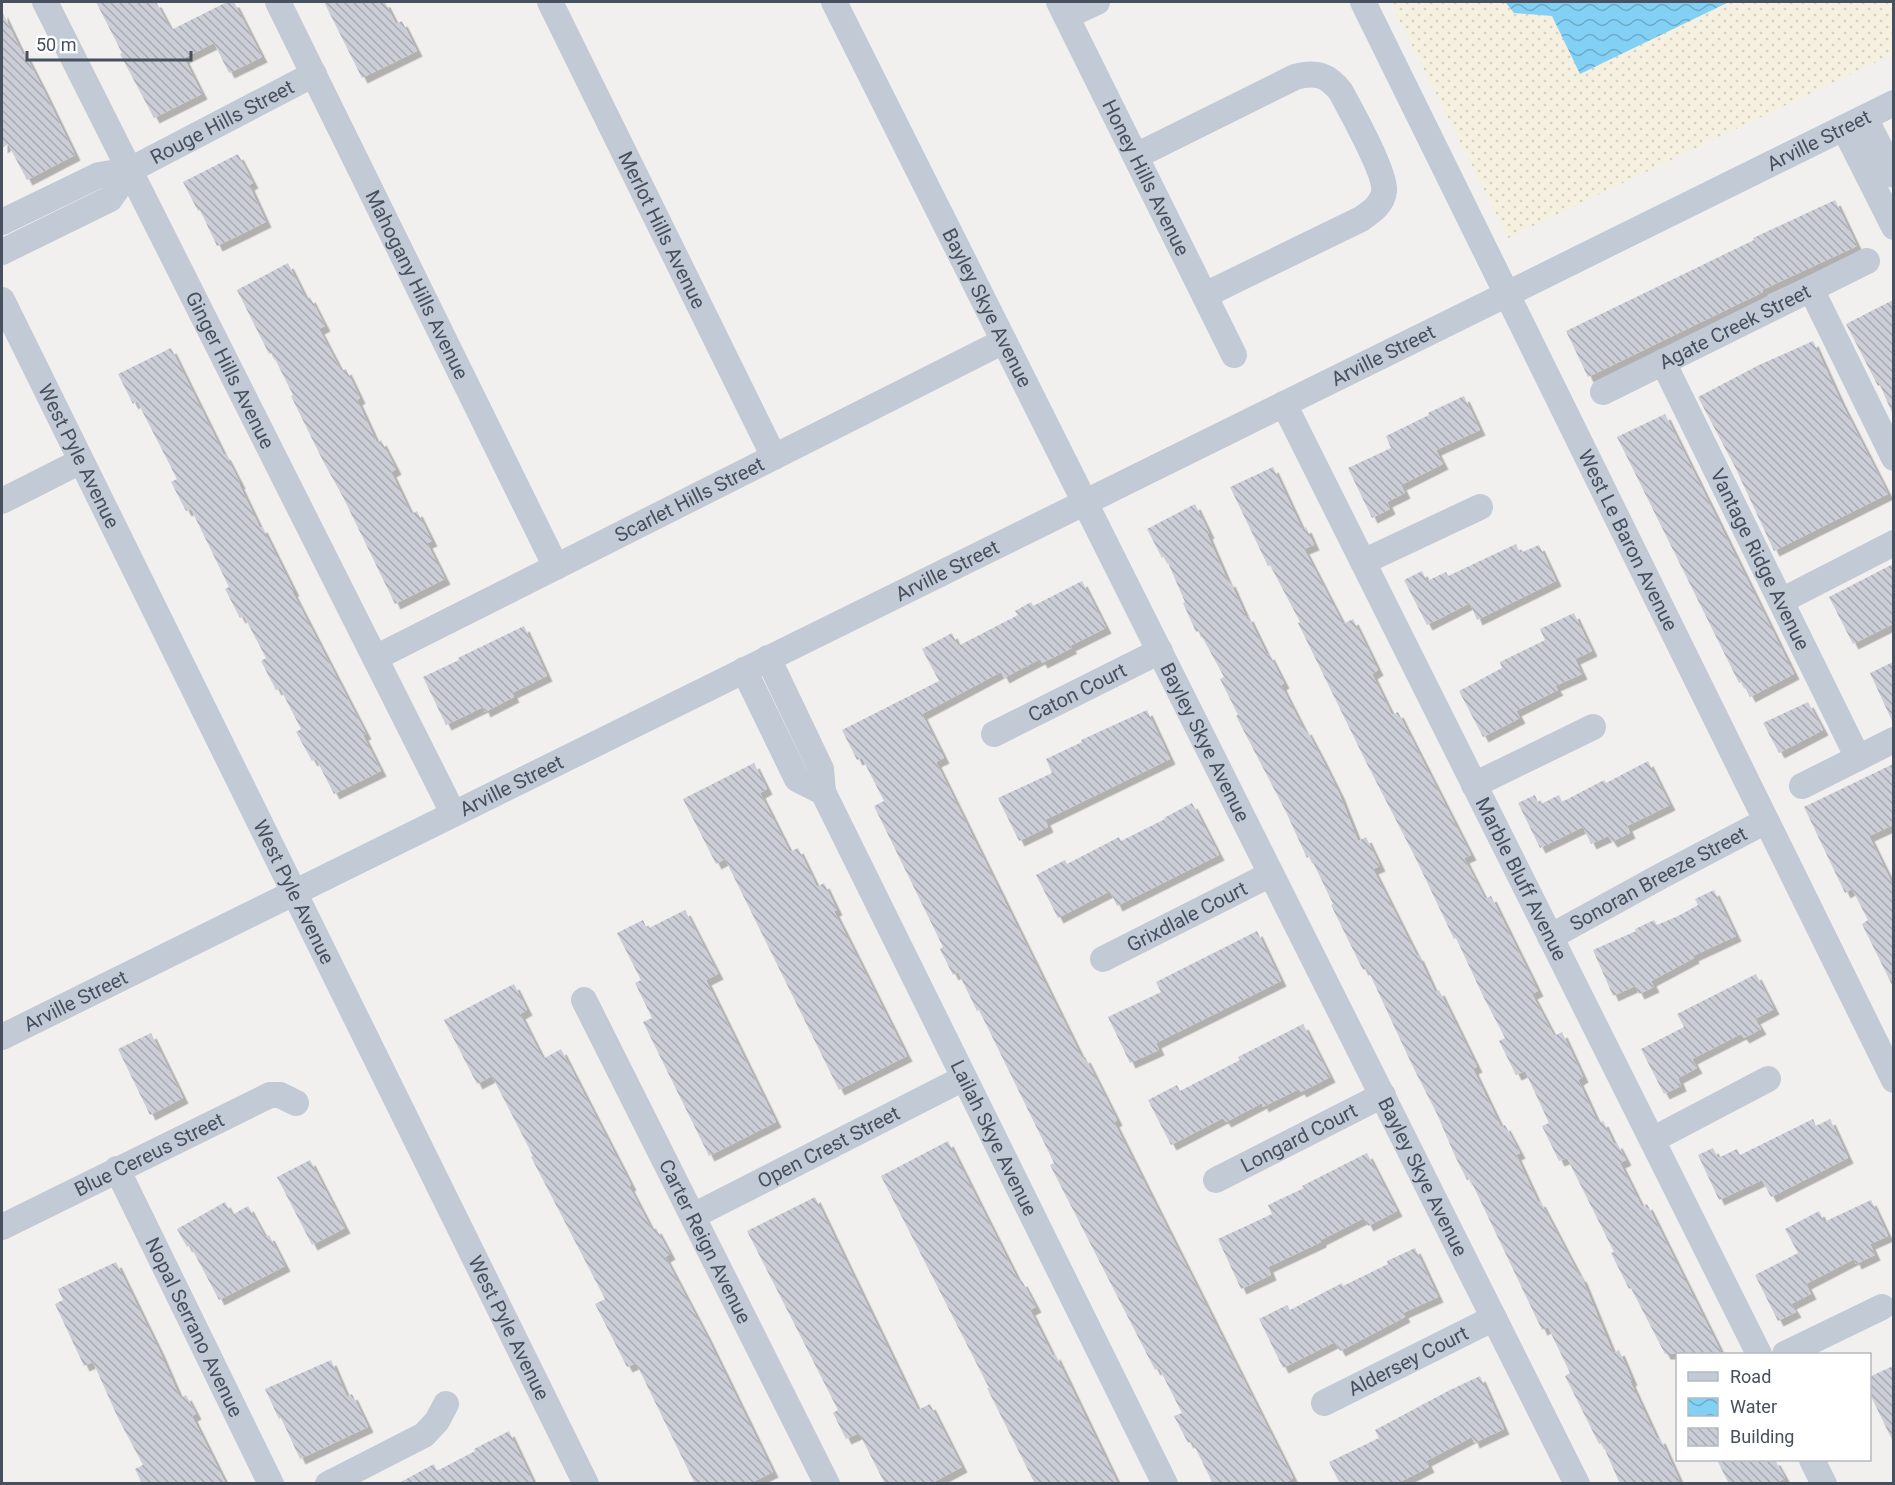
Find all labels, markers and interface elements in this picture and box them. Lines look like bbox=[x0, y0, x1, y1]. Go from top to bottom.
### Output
scale bar bbox=[27, 24, 190, 62]
text: 50 m bbox=[36, 34, 76, 55]
street label: Rouge Hills Street bbox=[146, 75, 298, 169]
street label: Honey Hills Avenue bbox=[1097, 96, 1195, 260]
street label: Arville Street bbox=[1763, 104, 1875, 176]
street label: Merlot Hills Avenue bbox=[613, 147, 711, 312]
street label: Mahogany Hills Avenue bbox=[360, 186, 474, 383]
street label: Bayley Skye Avenue bbox=[937, 224, 1037, 391]
street label: Agate Creek Street bbox=[1655, 279, 1814, 374]
street label: Ginger Hills Avenue bbox=[181, 287, 280, 453]
street label: Arville Street bbox=[1327, 320, 1439, 391]
street label: West Pyle Avenue bbox=[33, 380, 125, 532]
street label: West Le Baron Avenue bbox=[1573, 446, 1683, 635]
street label: Scarlet Hills Street bbox=[611, 452, 768, 547]
street label: Vantage Ridge Avenue bbox=[1705, 465, 1815, 654]
street label: Arville Street bbox=[891, 535, 1003, 606]
street label: Caton Court bbox=[1024, 658, 1130, 727]
street label: Bayley Skye Avenue bbox=[1155, 659, 1255, 826]
street label: Arville Street bbox=[455, 750, 567, 821]
street label: Marble Bluff Avenue bbox=[1471, 793, 1572, 965]
street label: West Pyle Avenue bbox=[248, 816, 340, 968]
street label: Sonoran Breeze Street bbox=[1566, 821, 1751, 936]
street label: Grixdlale Court bbox=[1123, 876, 1251, 957]
street label: Arville Street bbox=[20, 965, 131, 1036]
street label: Lailah Skye Avenue bbox=[945, 1056, 1043, 1220]
street label: Bayley Skye Avenue bbox=[1373, 1093, 1473, 1260]
street label: Longard Court bbox=[1237, 1098, 1361, 1177]
street label: Open Crest Street bbox=[753, 1101, 904, 1193]
street label: Blue Cereus Street bbox=[70, 1108, 228, 1202]
street label: Carter Reign Avenue bbox=[654, 1155, 756, 1327]
street label: Nopal Serrano Avenue bbox=[140, 1233, 248, 1421]
street label: West Pyle Avenue bbox=[463, 1252, 555, 1404]
street label: Aldersey Court bbox=[1344, 1321, 1472, 1401]
legend bbox=[1676, 1353, 1871, 1461]
text: Road bbox=[1730, 1366, 1771, 1387]
text: Water bbox=[1730, 1396, 1777, 1417]
text: Building bbox=[1730, 1426, 1794, 1447]

